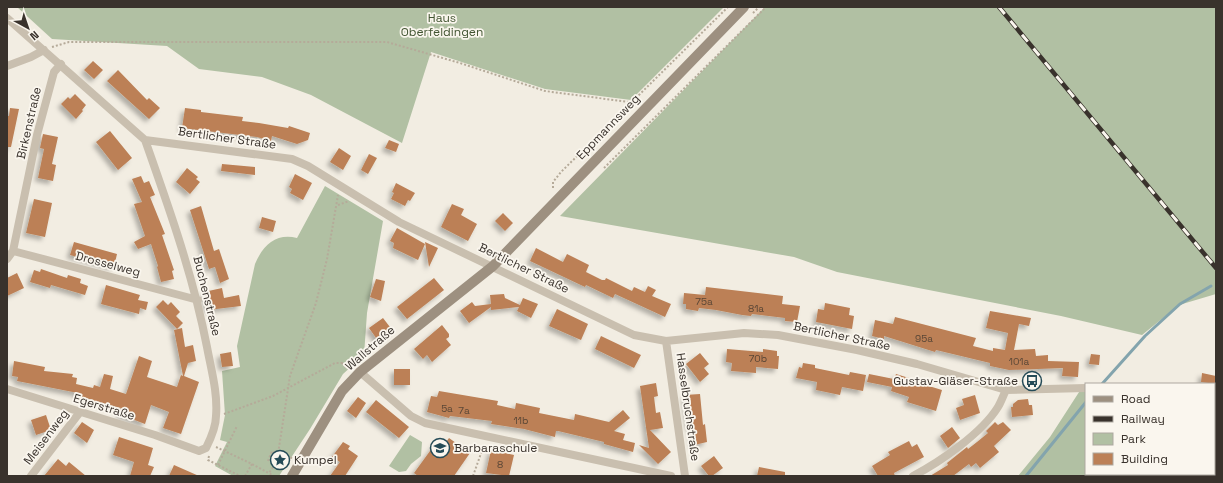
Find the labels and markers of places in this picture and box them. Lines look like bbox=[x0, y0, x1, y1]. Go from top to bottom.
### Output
bus stop icon: Gustav-Gläser-Straße bbox=[1021, 370, 1043, 392]
place label: Gustav-Gläser-Straße bbox=[893, 373, 1018, 389]
school or university icon: Barbaraschule bbox=[429, 437, 451, 459]
place label: Barbaraschule bbox=[454, 440, 537, 456]
place icon: Kumpel bbox=[269, 449, 291, 471]
place label: Kumpel bbox=[294, 452, 337, 468]

